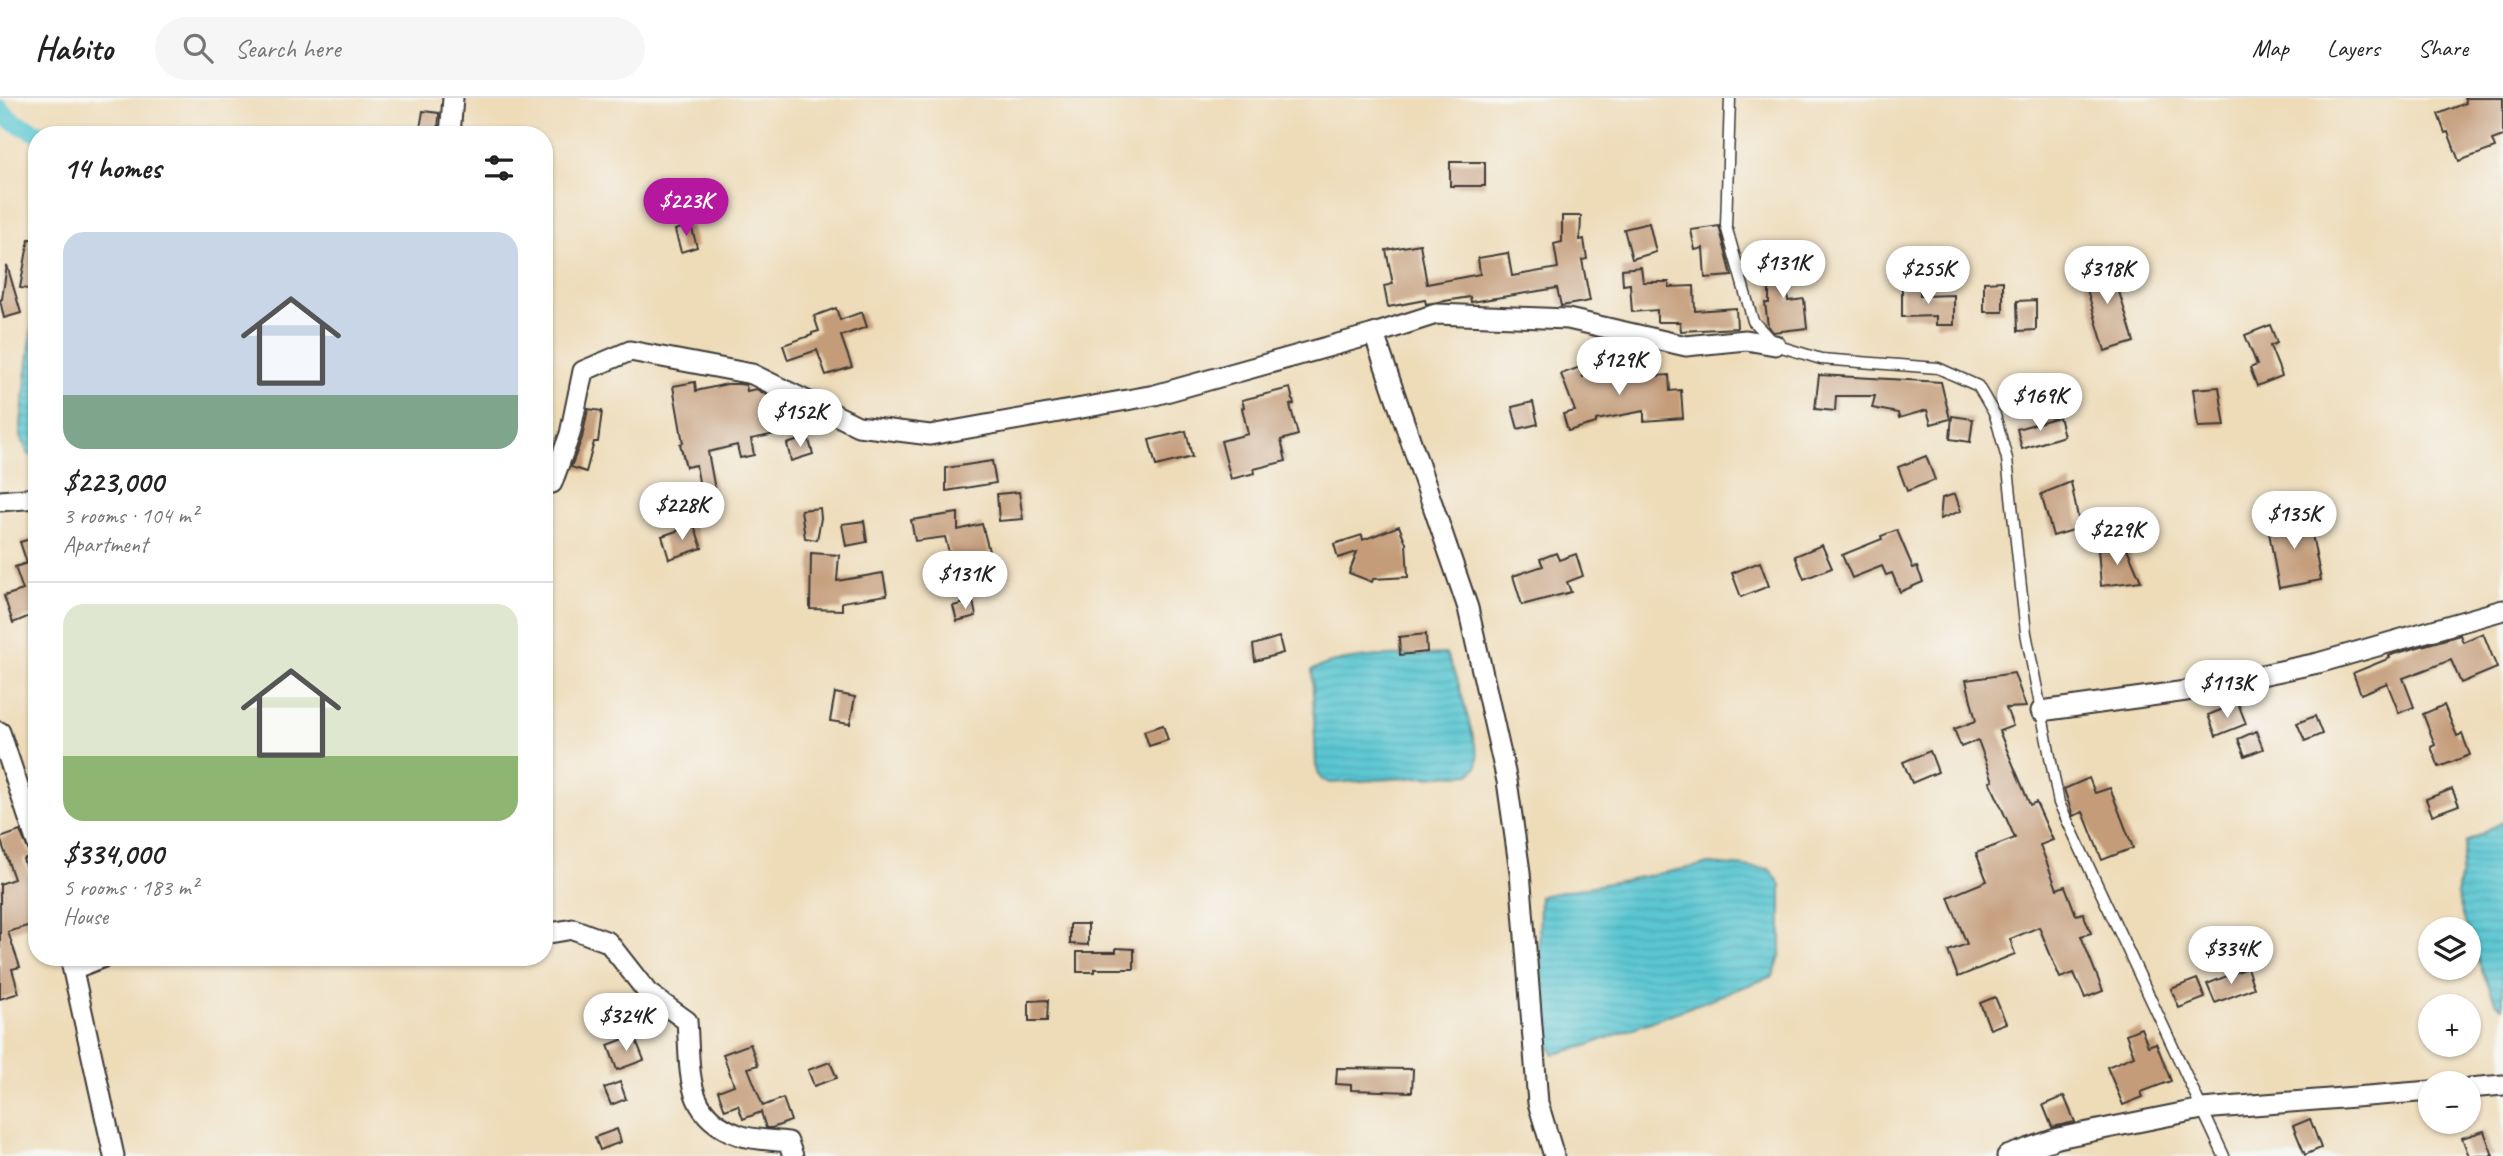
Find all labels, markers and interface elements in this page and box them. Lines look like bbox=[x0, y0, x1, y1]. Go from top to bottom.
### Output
search box bbox=[155, 17, 645, 80]
text: Habito bbox=[35, 27, 113, 69]
icon: search bbox=[179, 29, 217, 67]
text: Search here bbox=[235, 32, 341, 65]
text: Map bbox=[2252, 33, 2289, 63]
text: Layers bbox=[2327, 33, 2380, 63]
text: Share bbox=[2418, 33, 2468, 63]
text: 14 homes bbox=[63, 149, 161, 187]
icon: filters bbox=[480, 149, 518, 187]
pin: $223K bbox=[637, 178, 735, 238]
text: $223K bbox=[659, 186, 713, 215]
pin: $131K bbox=[1734, 240, 1832, 300]
pin: $255K bbox=[1879, 246, 1977, 306]
pin: $318K bbox=[2058, 246, 2156, 306]
text: $131K bbox=[1756, 248, 1810, 277]
text: $255K bbox=[1902, 254, 1954, 283]
text: $318K bbox=[2080, 254, 2134, 283]
icon: home bbox=[228, 278, 354, 404]
pin: $129K bbox=[1570, 338, 1668, 397]
text: $129K bbox=[1593, 345, 1645, 374]
pin: $169K bbox=[1991, 374, 2089, 433]
text: $169K bbox=[2013, 381, 2067, 410]
pin: $152K bbox=[751, 390, 849, 449]
text: $152K bbox=[774, 397, 826, 426]
text: $223,000 bbox=[63, 463, 163, 501]
pin: $228K bbox=[633, 482, 731, 542]
text: $228K bbox=[655, 490, 709, 519]
pin: $135K bbox=[2245, 491, 2343, 551]
text: $135K bbox=[2268, 499, 2320, 528]
text: 3 rooms · 104 m² bbox=[63, 501, 198, 530]
pin: $229K bbox=[2068, 508, 2166, 567]
text: $229K bbox=[2091, 515, 2143, 544]
text: Apartment bbox=[63, 530, 148, 559]
pin: $131K bbox=[916, 552, 1014, 611]
text: $131K bbox=[938, 559, 992, 588]
icon: home bbox=[228, 650, 354, 776]
pin: $113K bbox=[2178, 660, 2276, 720]
text: $113K bbox=[2200, 668, 2254, 697]
text: $334,000 bbox=[63, 835, 163, 873]
text: 5 rooms · 183 m² bbox=[63, 873, 198, 902]
text: House bbox=[63, 902, 108, 931]
map controls bbox=[2418, 917, 2481, 1134]
button: layers bbox=[2418, 917, 2481, 980]
pin: $334K bbox=[2182, 926, 2280, 986]
text: $334K bbox=[2204, 934, 2258, 963]
pin: $324K bbox=[577, 993, 675, 1053]
button: + bbox=[2418, 994, 2481, 1057]
text: $324K bbox=[599, 1001, 653, 1030]
button: − bbox=[2418, 1071, 2481, 1134]

